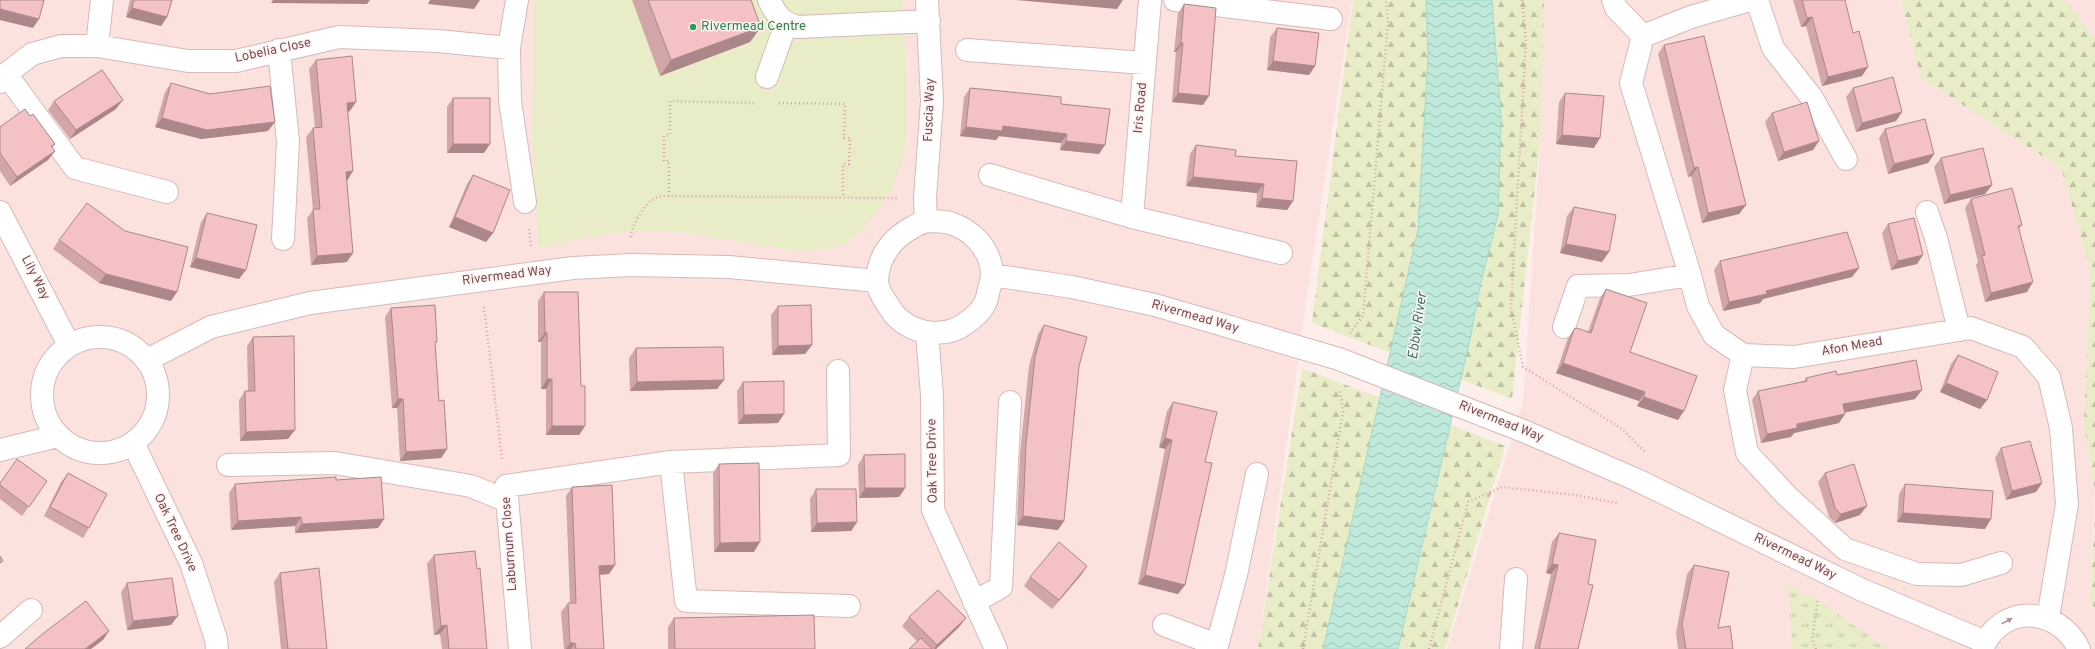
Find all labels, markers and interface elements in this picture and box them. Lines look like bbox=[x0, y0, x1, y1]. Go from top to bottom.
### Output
place label: Rivermead Centre bbox=[701, 19, 806, 35]
marker: Rivermead Centre bbox=[688, 22, 698, 32]
street label: Lobelia Close bbox=[233, 35, 313, 67]
street label: Fuscia Way bbox=[921, 78, 939, 142]
street label: Iris Road bbox=[1131, 82, 1151, 134]
street label: Lily Way bbox=[17, 253, 53, 303]
street label: Rivermead Way bbox=[461, 263, 553, 289]
water label: Ebbw River bbox=[1405, 290, 1431, 361]
street label: Rivermead Way bbox=[1149, 297, 1241, 337]
street label: Afon Mead bbox=[1820, 334, 1884, 360]
street label: Rivermead Way bbox=[1456, 398, 1546, 446]
street label: Oak Tree Drive bbox=[924, 418, 942, 504]
street label: Oak Tree Drive bbox=[150, 491, 200, 575]
street label: Laburnum Close bbox=[499, 496, 521, 592]
street label: Rivermead Way bbox=[1751, 530, 1839, 584]
one-way arrow bbox=[2001, 618, 2013, 624]

